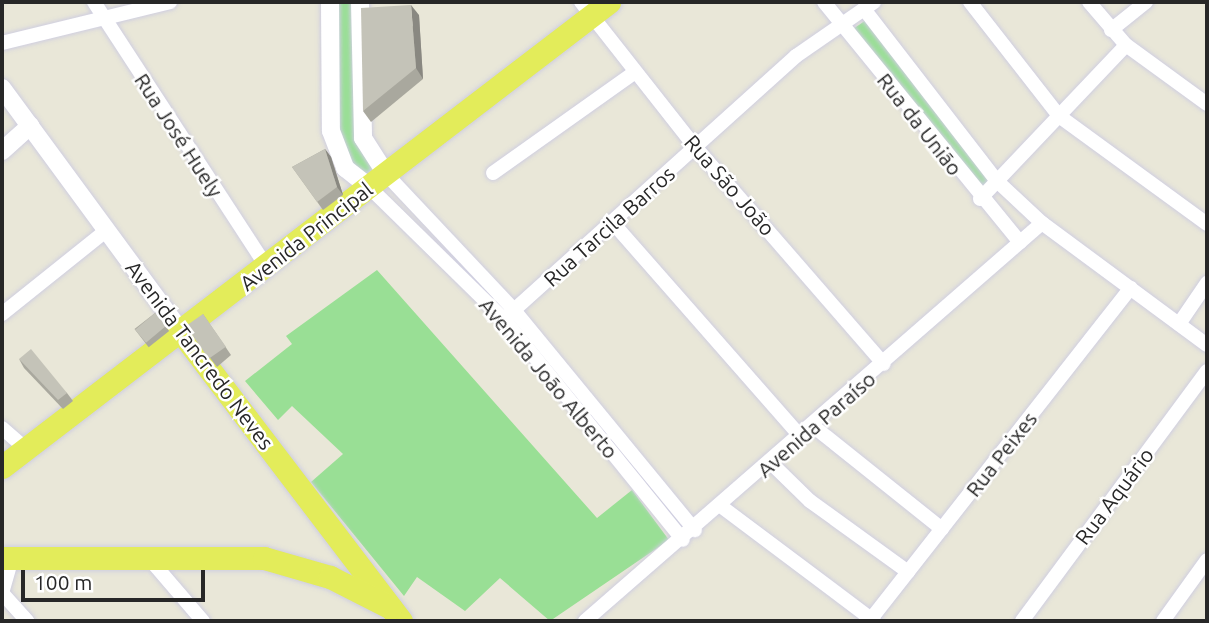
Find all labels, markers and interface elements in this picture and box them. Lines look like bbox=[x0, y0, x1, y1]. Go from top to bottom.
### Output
street label: Rua José Huely bbox=[130, 68, 228, 202]
street label: Rua da União bbox=[872, 68, 968, 180]
street label: Rua São João bbox=[679, 129, 781, 241]
street label: Rua Tarcila Barros bbox=[538, 161, 680, 291]
street label: Avenida Principal bbox=[235, 176, 377, 296]
street label: Avenida Tancredo Neves bbox=[121, 256, 279, 454]
street label: Avenida João Alberto bbox=[474, 292, 624, 464]
street label: Avenida Paraíso bbox=[752, 366, 880, 482]
street label: Rua Peixes bbox=[960, 407, 1042, 501]
street label: Rua Aquário bbox=[1069, 443, 1159, 549]
scale bar bbox=[24, 556, 208, 600]
text: 100 m bbox=[34, 570, 92, 594]

